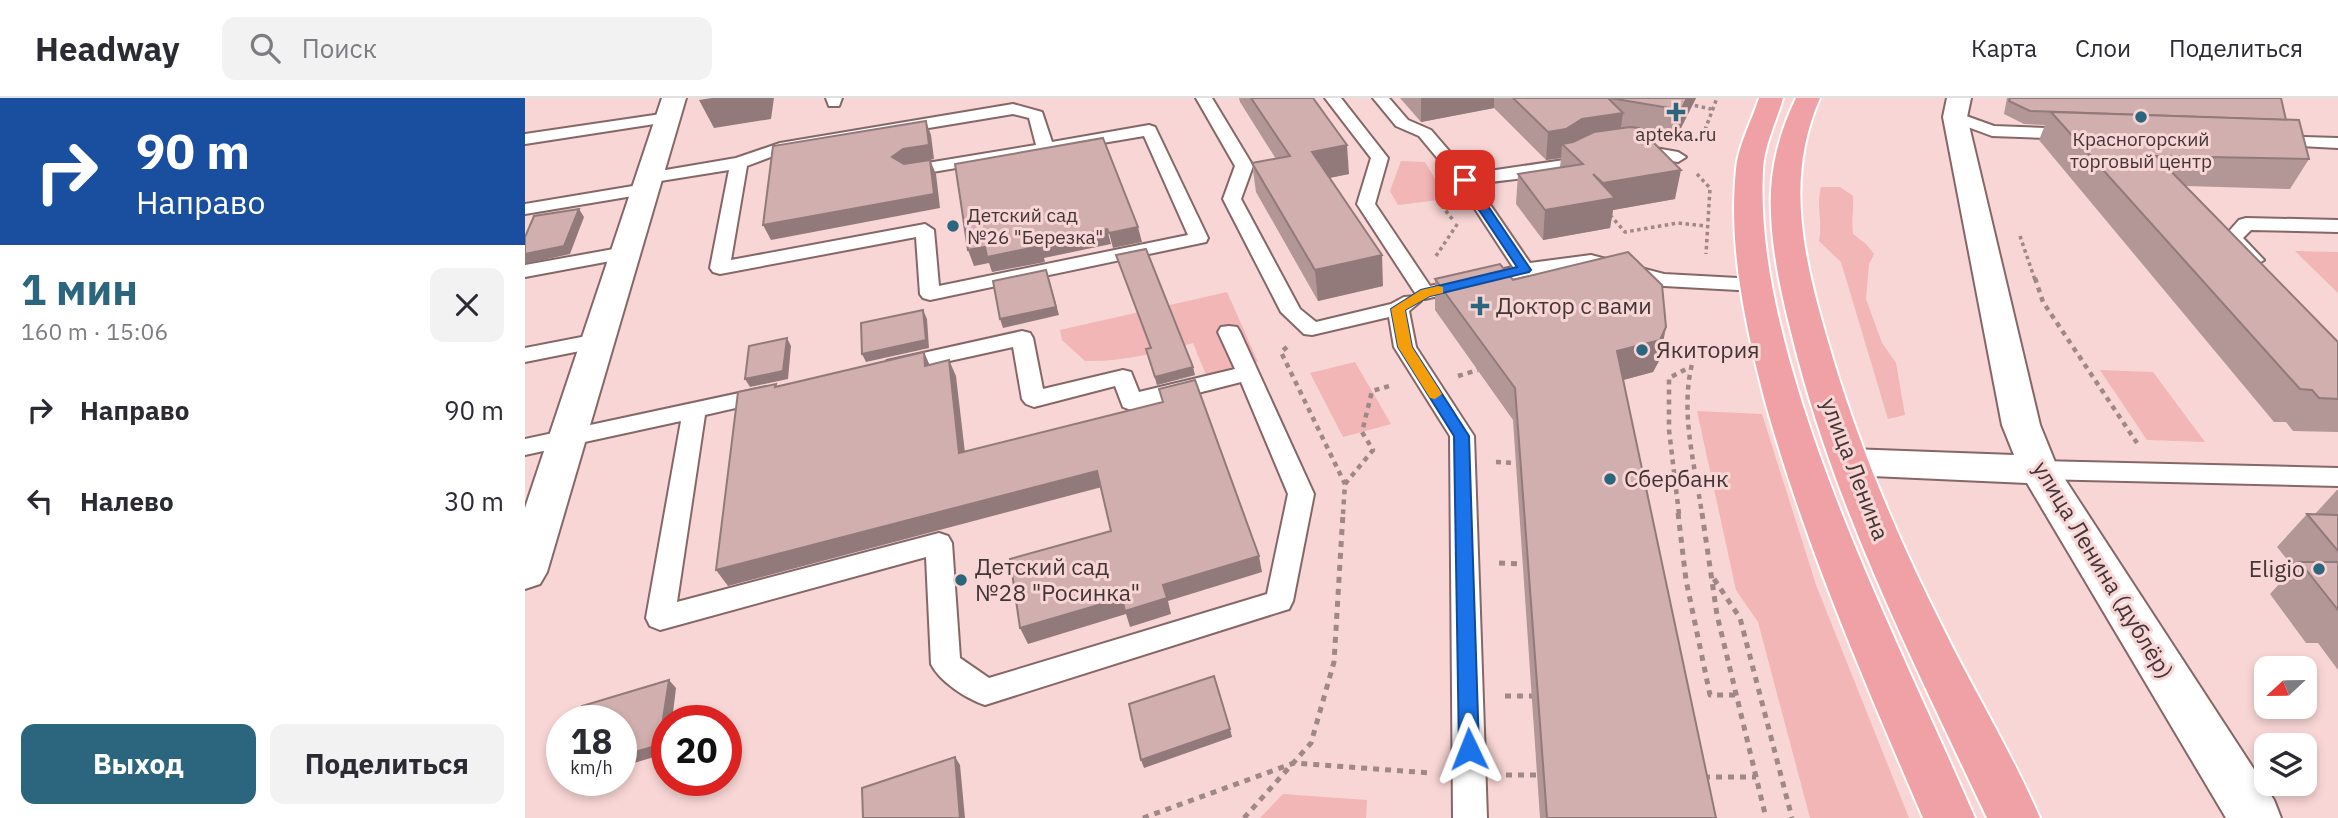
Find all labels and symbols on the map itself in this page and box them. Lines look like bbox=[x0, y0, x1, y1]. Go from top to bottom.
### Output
marker: apteka.ru bbox=[1668, 104, 1684, 120]
marker: Красногорский торговый центр bbox=[2133, 109, 2149, 125]
place label: apteka.ru bbox=[1635, 122, 1717, 146]
place label: Красногорский торговый центр bbox=[2070, 127, 2212, 173]
pin bbox=[1435, 150, 1495, 210]
place label: Детский сад №26 "Березка" bbox=[967, 203, 1103, 249]
marker: Детский сад №26 "Березка" bbox=[945, 218, 961, 234]
place label: Доктор с вами bbox=[1496, 290, 1652, 320]
marker: Доктор с вами bbox=[1470, 296, 1490, 316]
place label: Якитория bbox=[1656, 334, 1760, 364]
marker: Якитория bbox=[1634, 342, 1650, 358]
street label: улица Ленина bbox=[1815, 393, 1897, 544]
street label: улица Ленина (дублёр) bbox=[2027, 455, 2181, 684]
place label: Сбербанк bbox=[1624, 463, 1729, 493]
marker: Сбербанк bbox=[1602, 471, 1618, 487]
place label: Детский сад №28 "Росинка" bbox=[975, 551, 1140, 607]
place label: Eligio bbox=[2249, 553, 2305, 583]
marker: Eligio bbox=[2311, 561, 2327, 577]
marker: Детский сад №28 "Росинка" bbox=[953, 572, 969, 588]
north arrow bbox=[2254, 656, 2317, 719]
speed limit sign: 20 bbox=[651, 705, 742, 796]
position arrow bbox=[1432, 712, 1506, 786]

